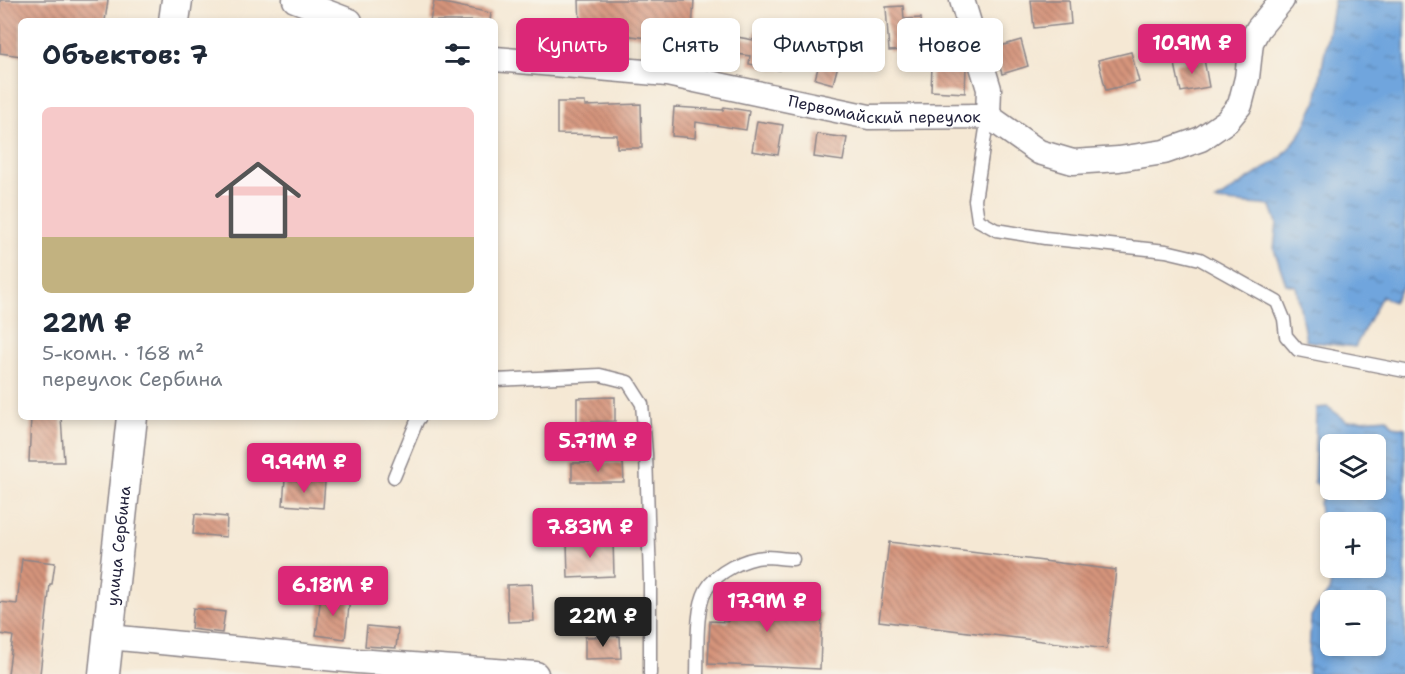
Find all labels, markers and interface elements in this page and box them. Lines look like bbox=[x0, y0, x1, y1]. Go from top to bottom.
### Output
chip: Купить bbox=[516, 18, 629, 72]
chip: Снять bbox=[641, 18, 740, 72]
chip: Фильтры bbox=[752, 18, 885, 72]
chip: Новое bbox=[897, 18, 1003, 72]
pin: 10.9M ₽ bbox=[1137, 24, 1247, 75]
text: 10.9M ₽ bbox=[1152, 30, 1232, 56]
text: Объектов: 7 bbox=[42, 37, 208, 72]
icon: filters bbox=[441, 38, 474, 71]
street label: Первомайский переулок bbox=[786, 90, 981, 128]
icon: home bbox=[204, 146, 312, 254]
text: 22M ₽ bbox=[42, 305, 132, 340]
text: 5-комн. · 168 m² bbox=[42, 340, 204, 366]
text: переулок Сербина bbox=[42, 366, 223, 392]
pin: 5.71M ₽ bbox=[543, 422, 653, 473]
text: 5.71M ₽ bbox=[558, 428, 638, 454]
map controls bbox=[1320, 434, 1386, 656]
button: layers bbox=[1320, 434, 1386, 500]
pin: 9.94M ₽ bbox=[249, 443, 359, 494]
text: 9.94M ₽ bbox=[261, 449, 347, 475]
street label: улица Сербина bbox=[101, 485, 135, 607]
pin: 7.83M ₽ bbox=[535, 508, 645, 559]
button: + bbox=[1320, 512, 1386, 578]
text: 7.83M ₽ bbox=[547, 514, 633, 540]
pin: 6.18M ₽ bbox=[278, 566, 388, 617]
text: 6.18M ₽ bbox=[292, 572, 374, 598]
pin: 17.9M ₽ bbox=[712, 582, 822, 633]
text: 17.9M ₽ bbox=[727, 588, 807, 614]
button: − bbox=[1320, 590, 1386, 656]
pin: 22M ₽ bbox=[561, 597, 645, 648]
text: 22M ₽ bbox=[568, 603, 638, 629]

